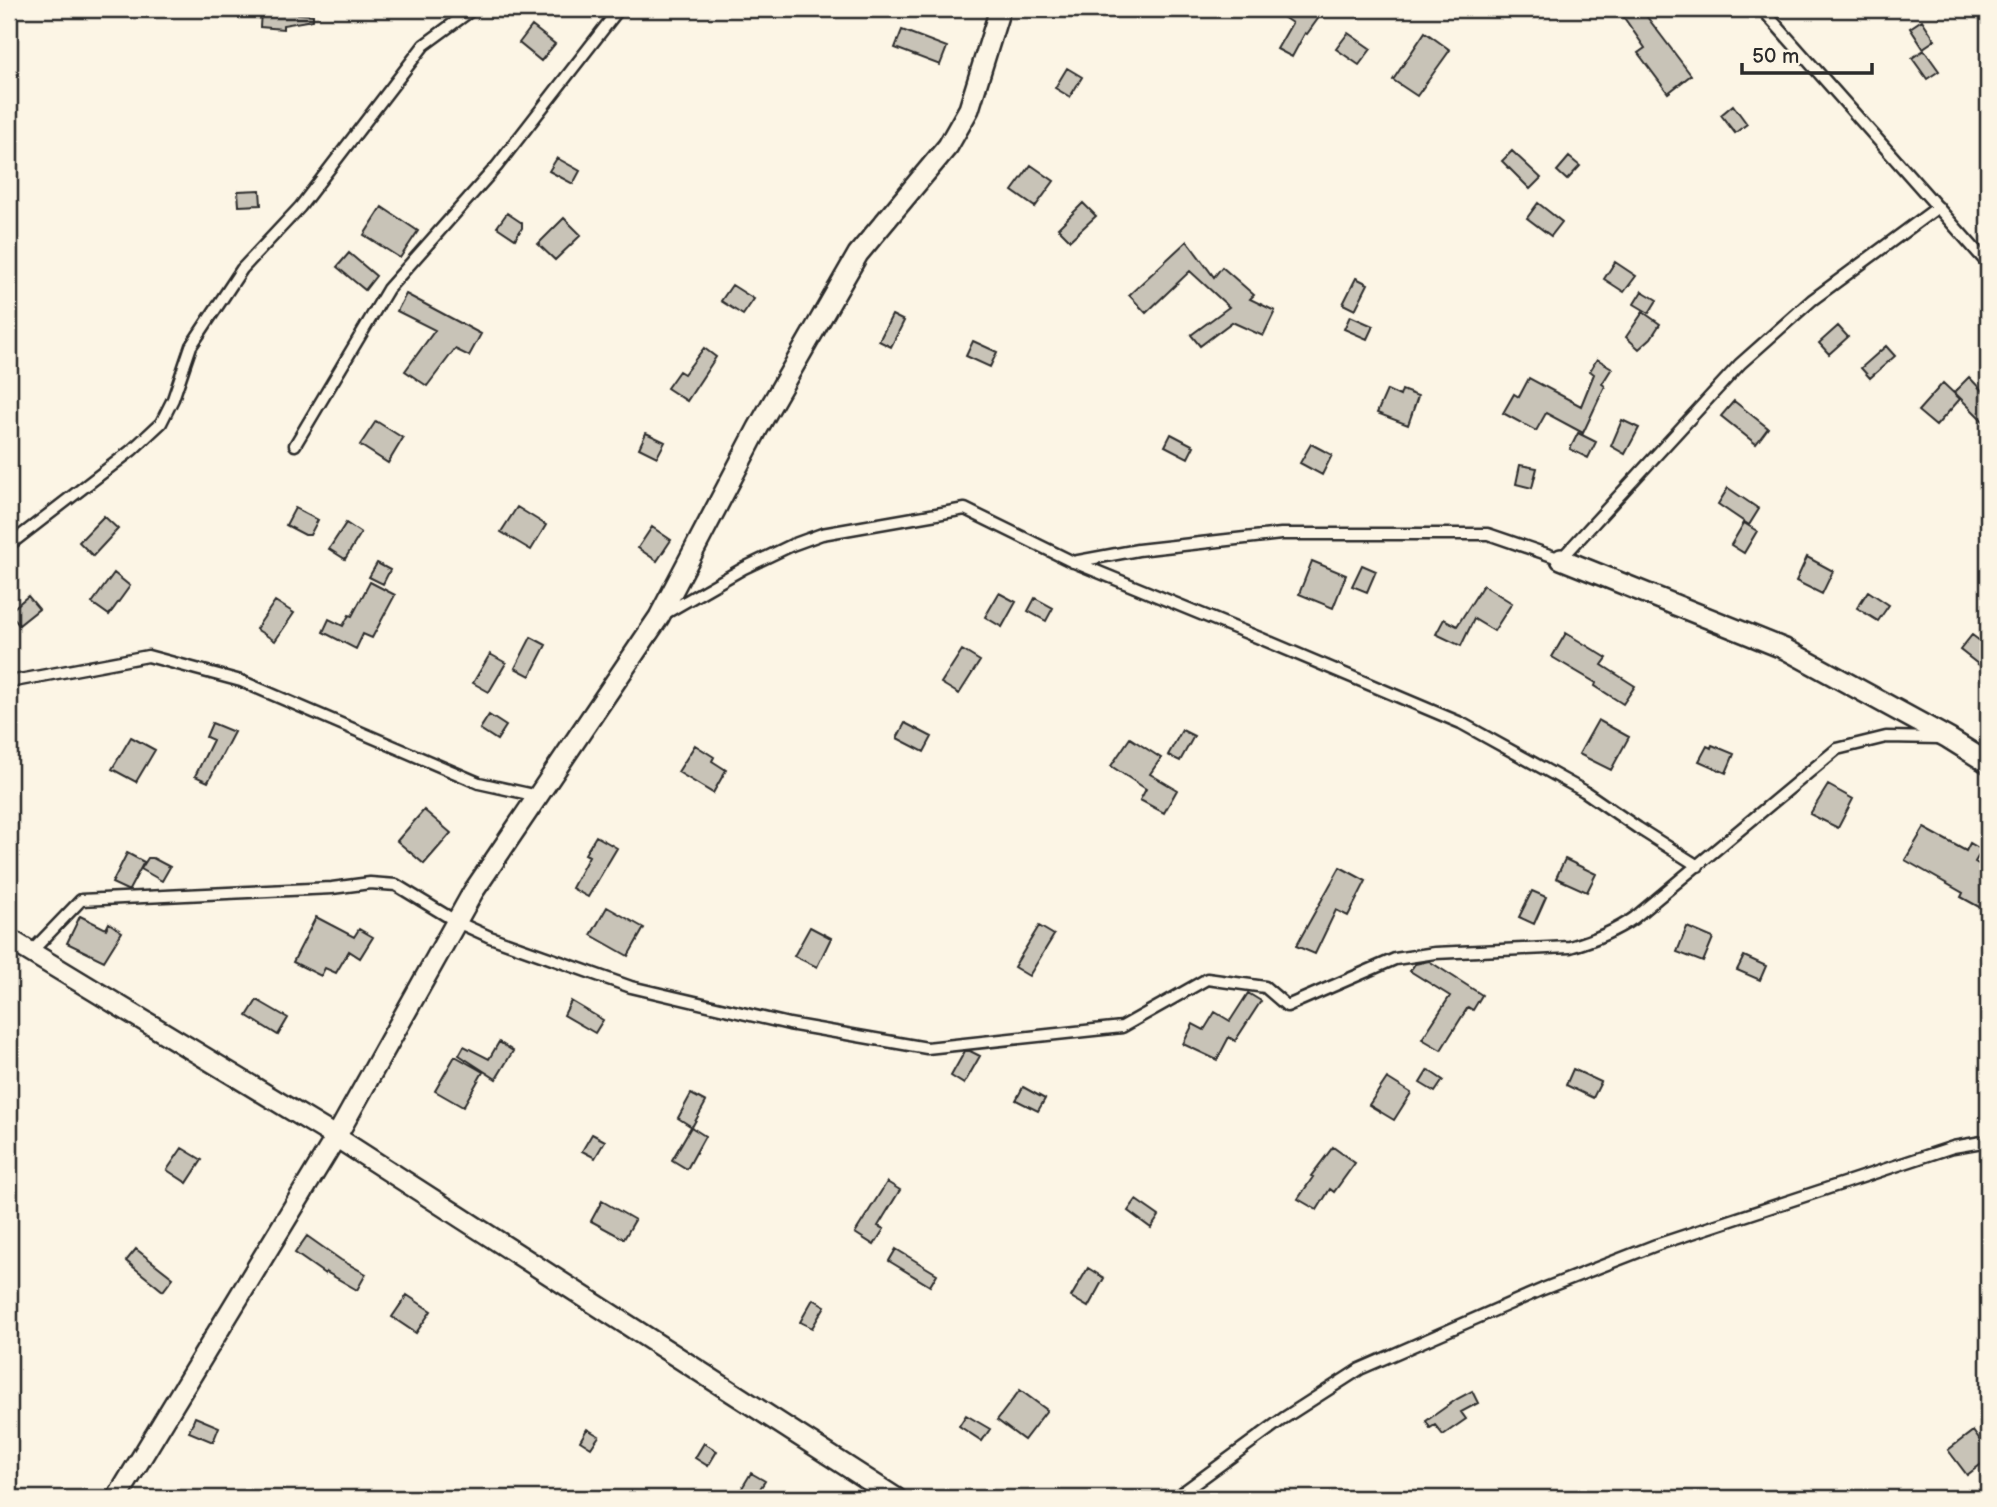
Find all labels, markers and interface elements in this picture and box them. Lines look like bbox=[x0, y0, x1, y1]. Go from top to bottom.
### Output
scale bar bbox=[1742, 32, 1871, 76]
text: 50 m bbox=[1752, 44, 1799, 69]

